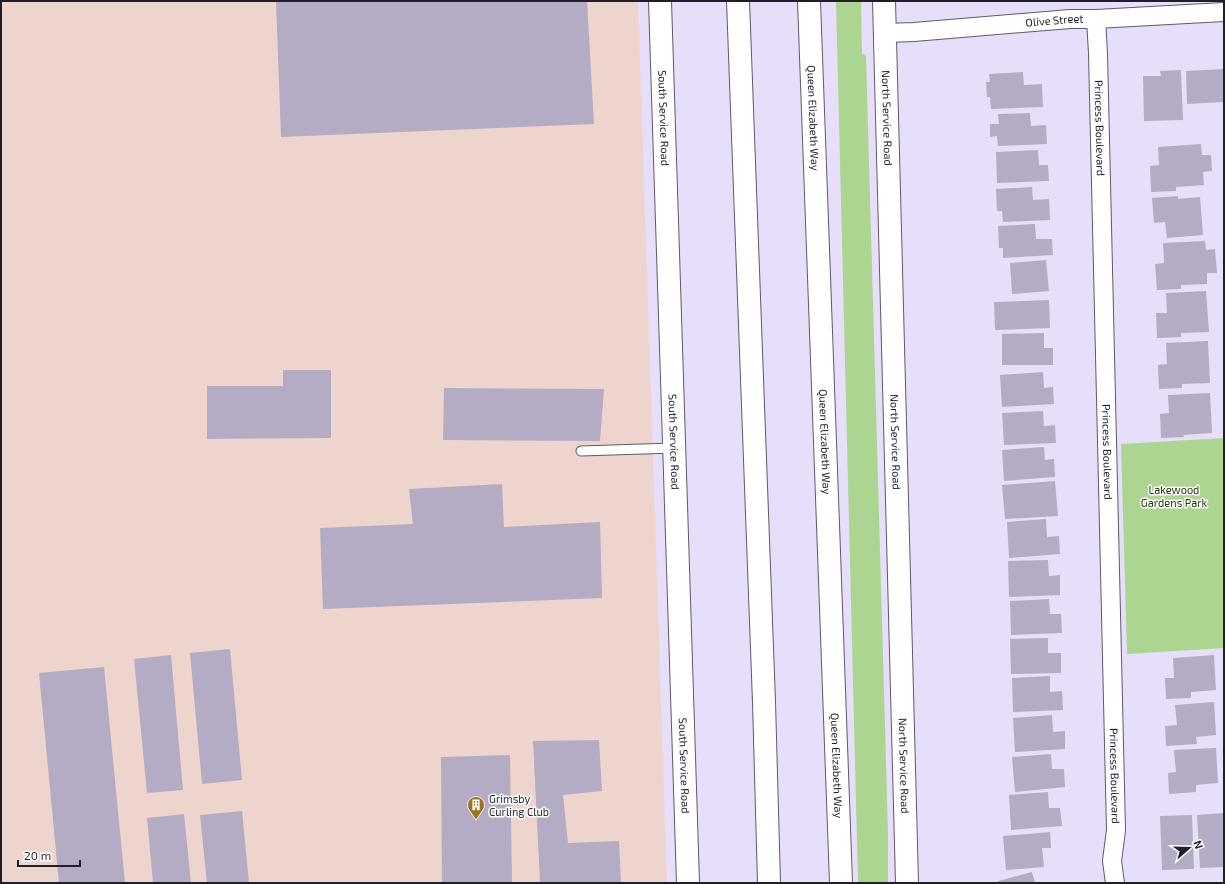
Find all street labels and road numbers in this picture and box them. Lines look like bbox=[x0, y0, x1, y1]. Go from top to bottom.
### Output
street label: Olive Street bbox=[1025, 12, 1084, 29]
street label: Queen Elizabeth Way bbox=[804, 65, 822, 171]
street label: South Service Road bbox=[656, 70, 672, 166]
street label: North Service Road bbox=[880, 70, 895, 166]
street label: Princess Boulevard bbox=[1093, 80, 1108, 176]
street label: Queen Elizabeth Way bbox=[816, 389, 834, 495]
street label: South Service Road bbox=[666, 394, 683, 490]
street label: North Service Road bbox=[888, 394, 904, 490]
street label: Princess Boulevard bbox=[1100, 404, 1115, 500]
street label: Queen Elizabeth Way bbox=[828, 713, 846, 819]
street label: South Service Road bbox=[677, 717, 693, 814]
street label: North Service Road bbox=[897, 718, 912, 814]
street label: Princess Boulevard bbox=[1108, 728, 1123, 824]

